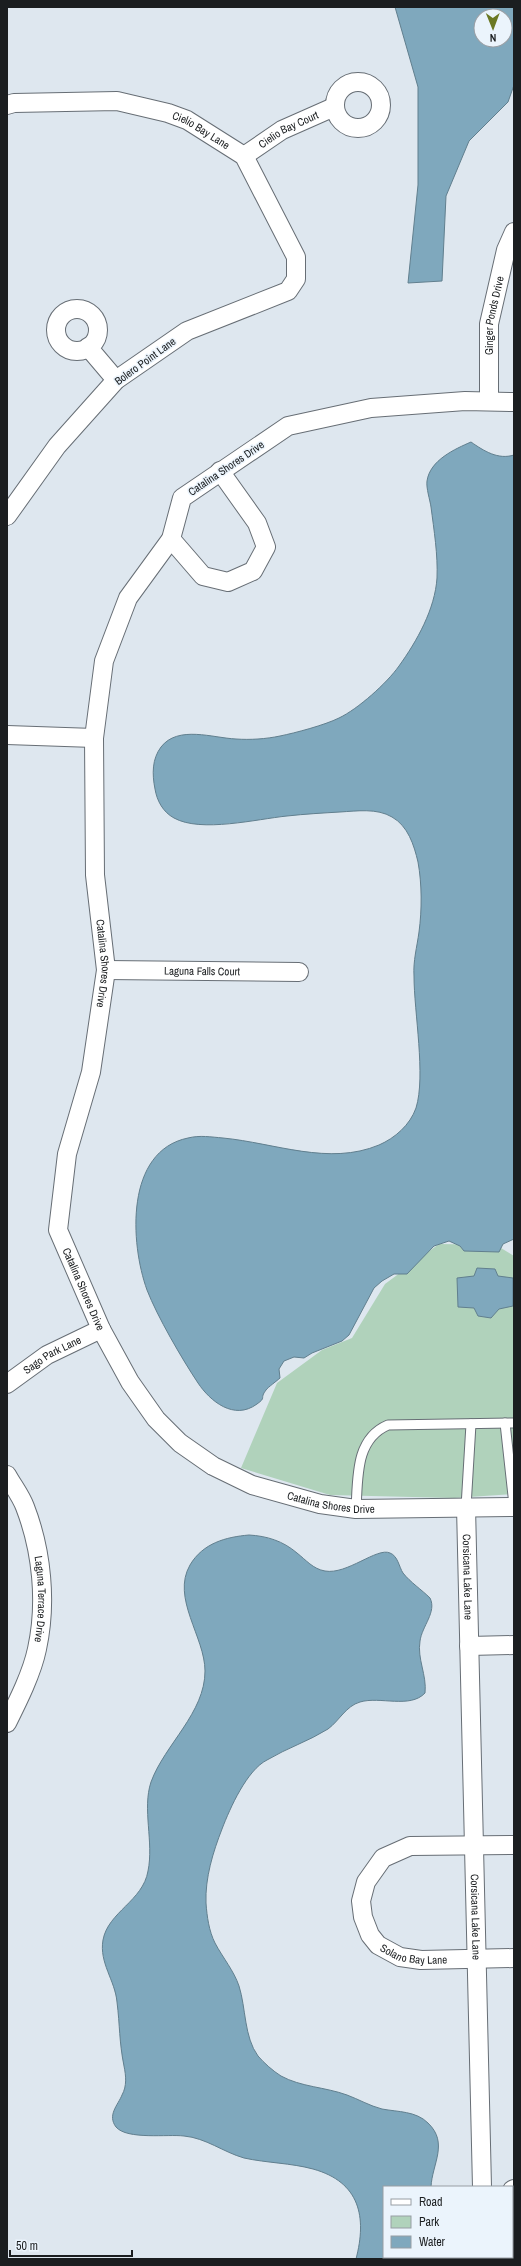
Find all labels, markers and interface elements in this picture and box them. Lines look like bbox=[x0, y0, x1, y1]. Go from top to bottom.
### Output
north arrow bbox=[473, 8, 513, 48]
text: N bbox=[490, 31, 497, 45]
street label: Cielio Bay Lane bbox=[170, 108, 232, 152]
street label: Cielio Bay Court bbox=[256, 108, 321, 151]
street label: Ginger Ponds Drive bbox=[482, 275, 507, 355]
street label: Bolero Point Lane bbox=[112, 334, 178, 388]
street label: Catalina Shores Drive bbox=[185, 437, 267, 499]
street label: Catalina Shores Drive bbox=[93, 919, 113, 1009]
street label: Laguna Falls Court bbox=[164, 964, 241, 978]
street label: Catalina Shores Drive bbox=[60, 1246, 108, 1333]
street label: Sago Park Lane bbox=[20, 1333, 83, 1377]
street label: Catalina Shores Drive bbox=[286, 1488, 375, 1516]
street label: Corsicana Lake Lane bbox=[460, 1534, 476, 1620]
street label: Laguna Terrace Drive bbox=[31, 1555, 49, 1644]
street label: Corsicana Lake Lane bbox=[468, 1874, 484, 1960]
street label: Solano Bay Lane bbox=[378, 1941, 447, 1967]
legend bbox=[383, 2186, 513, 2258]
text: Road bbox=[419, 2194, 443, 2210]
text: Park bbox=[419, 2214, 439, 2230]
scale bar bbox=[10, 2232, 132, 2258]
text: Water bbox=[419, 2234, 446, 2250]
text: 50 m bbox=[16, 2238, 38, 2254]

